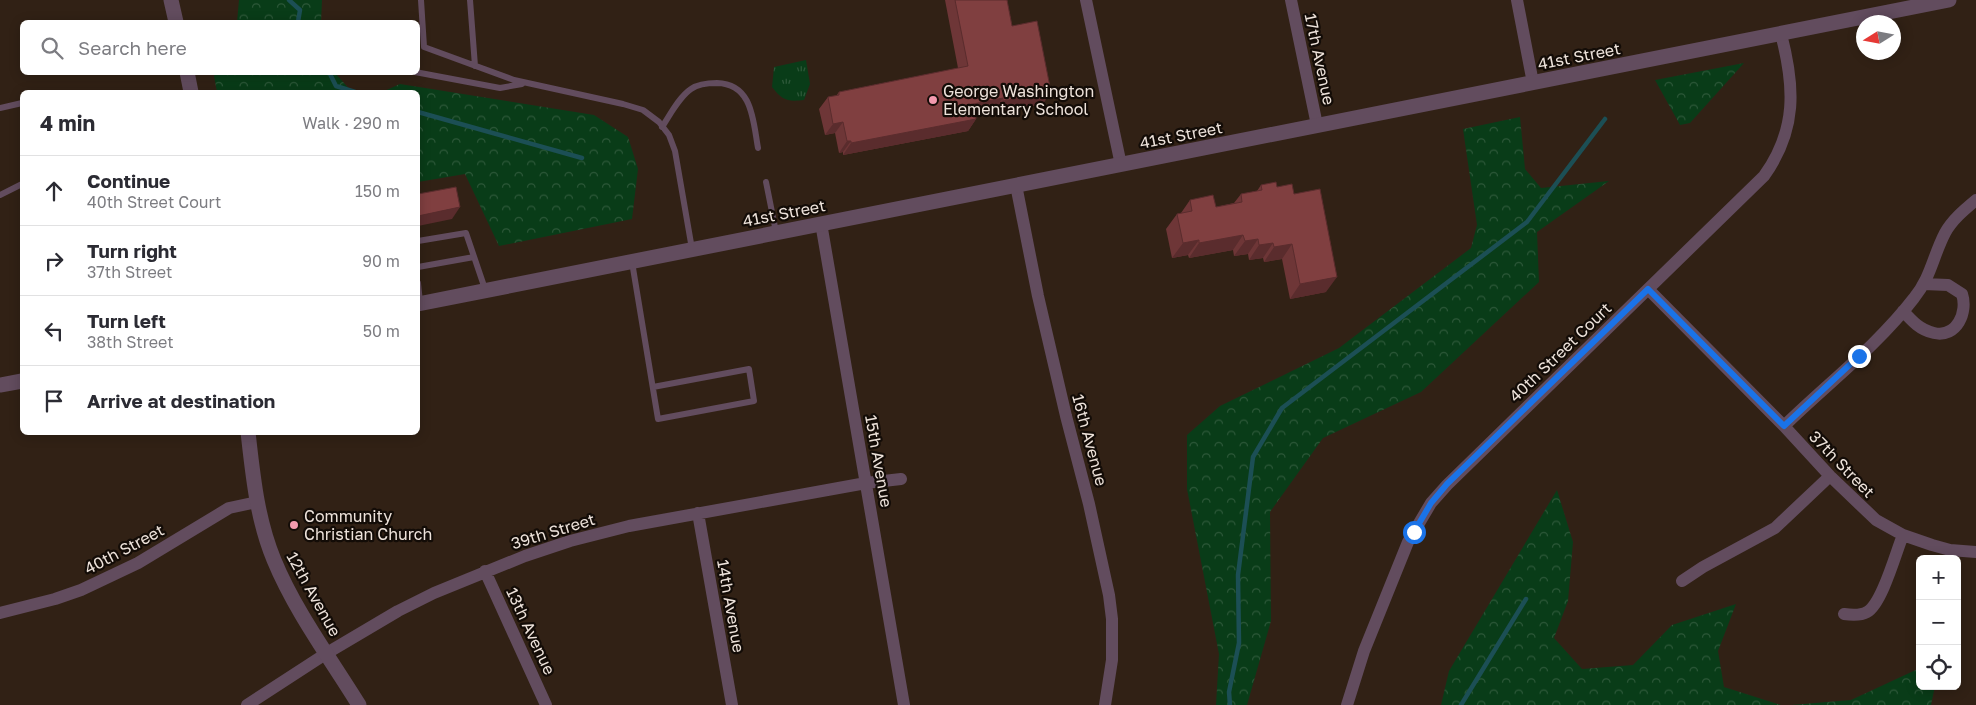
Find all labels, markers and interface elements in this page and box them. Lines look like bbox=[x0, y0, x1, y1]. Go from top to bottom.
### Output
street label: 17th Avenue bbox=[1301, 11, 1339, 107]
north arrow bbox=[1856, 15, 1901, 60]
search box bbox=[20, 20, 420, 75]
icon: search bbox=[38, 34, 66, 62]
text: Search here bbox=[78, 36, 187, 59]
street label: 41st Street bbox=[1536, 38, 1622, 74]
place label: George Washington Elementary School bbox=[943, 81, 1094, 119]
marker: George Washington Elementary School bbox=[927, 94, 939, 106]
text: 4 min bbox=[40, 110, 95, 136]
text: Walk · 290 m bbox=[302, 113, 400, 133]
street label: 41st Street bbox=[1138, 117, 1224, 153]
text: Continue bbox=[87, 169, 170, 192]
icon: ahead bbox=[40, 177, 68, 205]
text: 150 m bbox=[355, 181, 400, 201]
text: 40th Street Court bbox=[87, 192, 221, 212]
street label: 41st Street bbox=[741, 195, 827, 231]
text: Turn right bbox=[87, 239, 177, 262]
icon: right bbox=[40, 247, 68, 275]
text: 90 m bbox=[362, 251, 400, 271]
text: 37th Street bbox=[87, 262, 172, 282]
street label: 40th Street Court bbox=[1505, 298, 1615, 406]
text: Turn left bbox=[87, 309, 166, 332]
icon: left bbox=[40, 317, 68, 345]
text: 50 m bbox=[363, 321, 400, 341]
text: 38th Street bbox=[87, 332, 174, 352]
route end bbox=[1848, 345, 1871, 368]
icon: arrive bbox=[40, 387, 68, 415]
text: Arrive at destination bbox=[87, 389, 275, 412]
street label: 16th Avenue bbox=[1068, 392, 1112, 488]
street label: 15th Avenue bbox=[861, 413, 897, 509]
street label: 37th Street bbox=[1805, 426, 1879, 502]
place label: Community Christian Church bbox=[304, 506, 432, 544]
street label: 39th Street bbox=[509, 509, 597, 553]
marker: Community Christian Church bbox=[288, 519, 300, 531]
street label: 40th Street bbox=[81, 520, 167, 578]
route start bbox=[1403, 521, 1426, 544]
street label: 12th Avenue bbox=[283, 548, 345, 640]
map controls bbox=[1916, 555, 1961, 690]
button: + bbox=[1916, 555, 1961, 600]
street label: 14th Avenue bbox=[713, 558, 749, 654]
street label: 13th Avenue bbox=[502, 584, 560, 678]
button: − bbox=[1916, 600, 1961, 645]
button: locate bbox=[1916, 645, 1961, 690]

